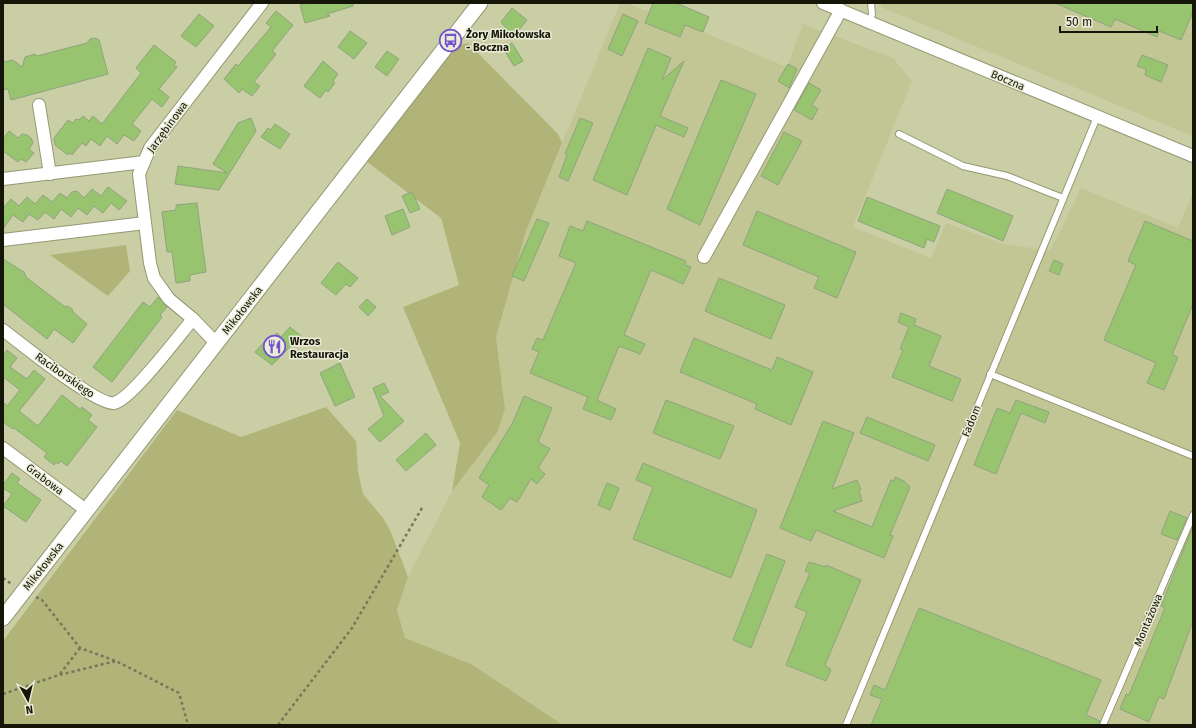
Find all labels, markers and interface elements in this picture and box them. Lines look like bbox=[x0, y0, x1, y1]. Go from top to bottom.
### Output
scale bar bbox=[1060, 8, 1157, 34]
text: 50 m bbox=[1066, 15, 1092, 29]
bus stop icon: Żory Mikołowska - Boczna bbox=[438, 27, 464, 53]
place label: Żory Mikołowska - Boczna bbox=[466, 28, 551, 54]
street label: Boczna bbox=[989, 68, 1027, 93]
street label: Jarzębinowa bbox=[144, 99, 190, 156]
street label: Mikołowska bbox=[219, 284, 265, 337]
restaurant icon: Wrzos Restauracja bbox=[262, 334, 288, 360]
place label: Wrzos Restauracja bbox=[290, 335, 349, 361]
street label: Raciborskiego bbox=[32, 350, 97, 401]
street label: Fadom bbox=[959, 403, 984, 439]
street label: Grabowa bbox=[23, 461, 66, 498]
street label: Mikołowska bbox=[20, 540, 66, 593]
street label: Montażowa bbox=[1131, 592, 1165, 649]
north arrow bbox=[8, 680, 48, 720]
text: N bbox=[25, 702, 34, 716]

